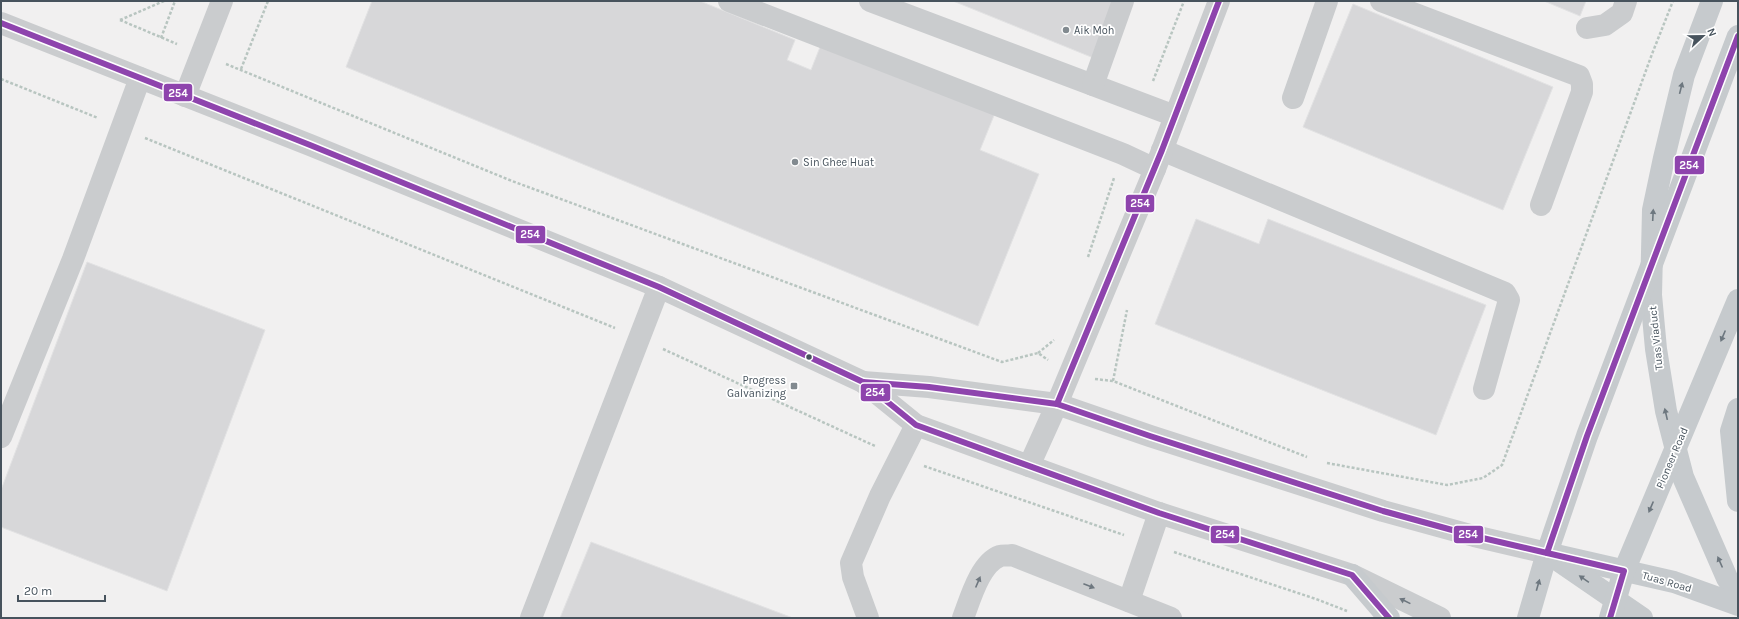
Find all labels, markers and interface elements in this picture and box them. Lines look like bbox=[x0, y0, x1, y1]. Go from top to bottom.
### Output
north arrow bbox=[1683, 16, 1723, 56]
place label: Aik Moh bbox=[1074, 24, 1114, 37]
marker: Aik Moh bbox=[1061, 25, 1071, 35]
text: N bbox=[1704, 26, 1719, 39]
one-way arrow bbox=[1678, 82, 1684, 94]
line badge: 254 bbox=[163, 83, 193, 102]
text: 254 bbox=[168, 87, 188, 100]
line badge: 254 bbox=[1674, 155, 1705, 175]
place label: Sin Ghee Huat bbox=[803, 156, 874, 169]
marker: Sin Ghee Huat bbox=[790, 157, 800, 167]
text: 254 bbox=[1679, 159, 1699, 172]
line badge: 254 bbox=[1125, 194, 1155, 213]
text: 254 bbox=[1130, 197, 1150, 210]
one-way arrow bbox=[1650, 208, 1656, 221]
line badge: 254 bbox=[515, 225, 546, 244]
text: 254 bbox=[520, 228, 540, 241]
street label: Tuas Viaduct bbox=[1646, 305, 1666, 371]
one-way arrow bbox=[1720, 330, 1726, 341]
unlabelled marker bbox=[804, 352, 814, 362]
place label: Progress Galvanizing bbox=[727, 374, 787, 400]
marker: Progress Galvanizing bbox=[789, 381, 799, 391]
line badge: 254 bbox=[860, 383, 891, 402]
text: 254 bbox=[865, 386, 885, 399]
one-way arrow bbox=[1663, 408, 1669, 420]
street label: Pioneer Road bbox=[1653, 425, 1691, 491]
one-way arrow bbox=[1648, 502, 1654, 513]
line badge: 254 bbox=[1210, 525, 1240, 544]
line badge: 254 bbox=[1453, 525, 1484, 544]
text: 254 bbox=[1215, 528, 1235, 541]
text: 254 bbox=[1458, 528, 1478, 541]
one-way arrow bbox=[1716, 556, 1723, 568]
street label: Tuas Road bbox=[1641, 569, 1693, 595]
one-way arrow bbox=[1579, 575, 1590, 583]
scale bar bbox=[18, 577, 105, 603]
one-way arrow bbox=[975, 577, 981, 588]
one-way arrow bbox=[1535, 579, 1541, 591]
one-way arrow bbox=[1084, 583, 1096, 589]
text: 20 m bbox=[24, 584, 52, 598]
one-way arrow bbox=[1399, 598, 1410, 604]

